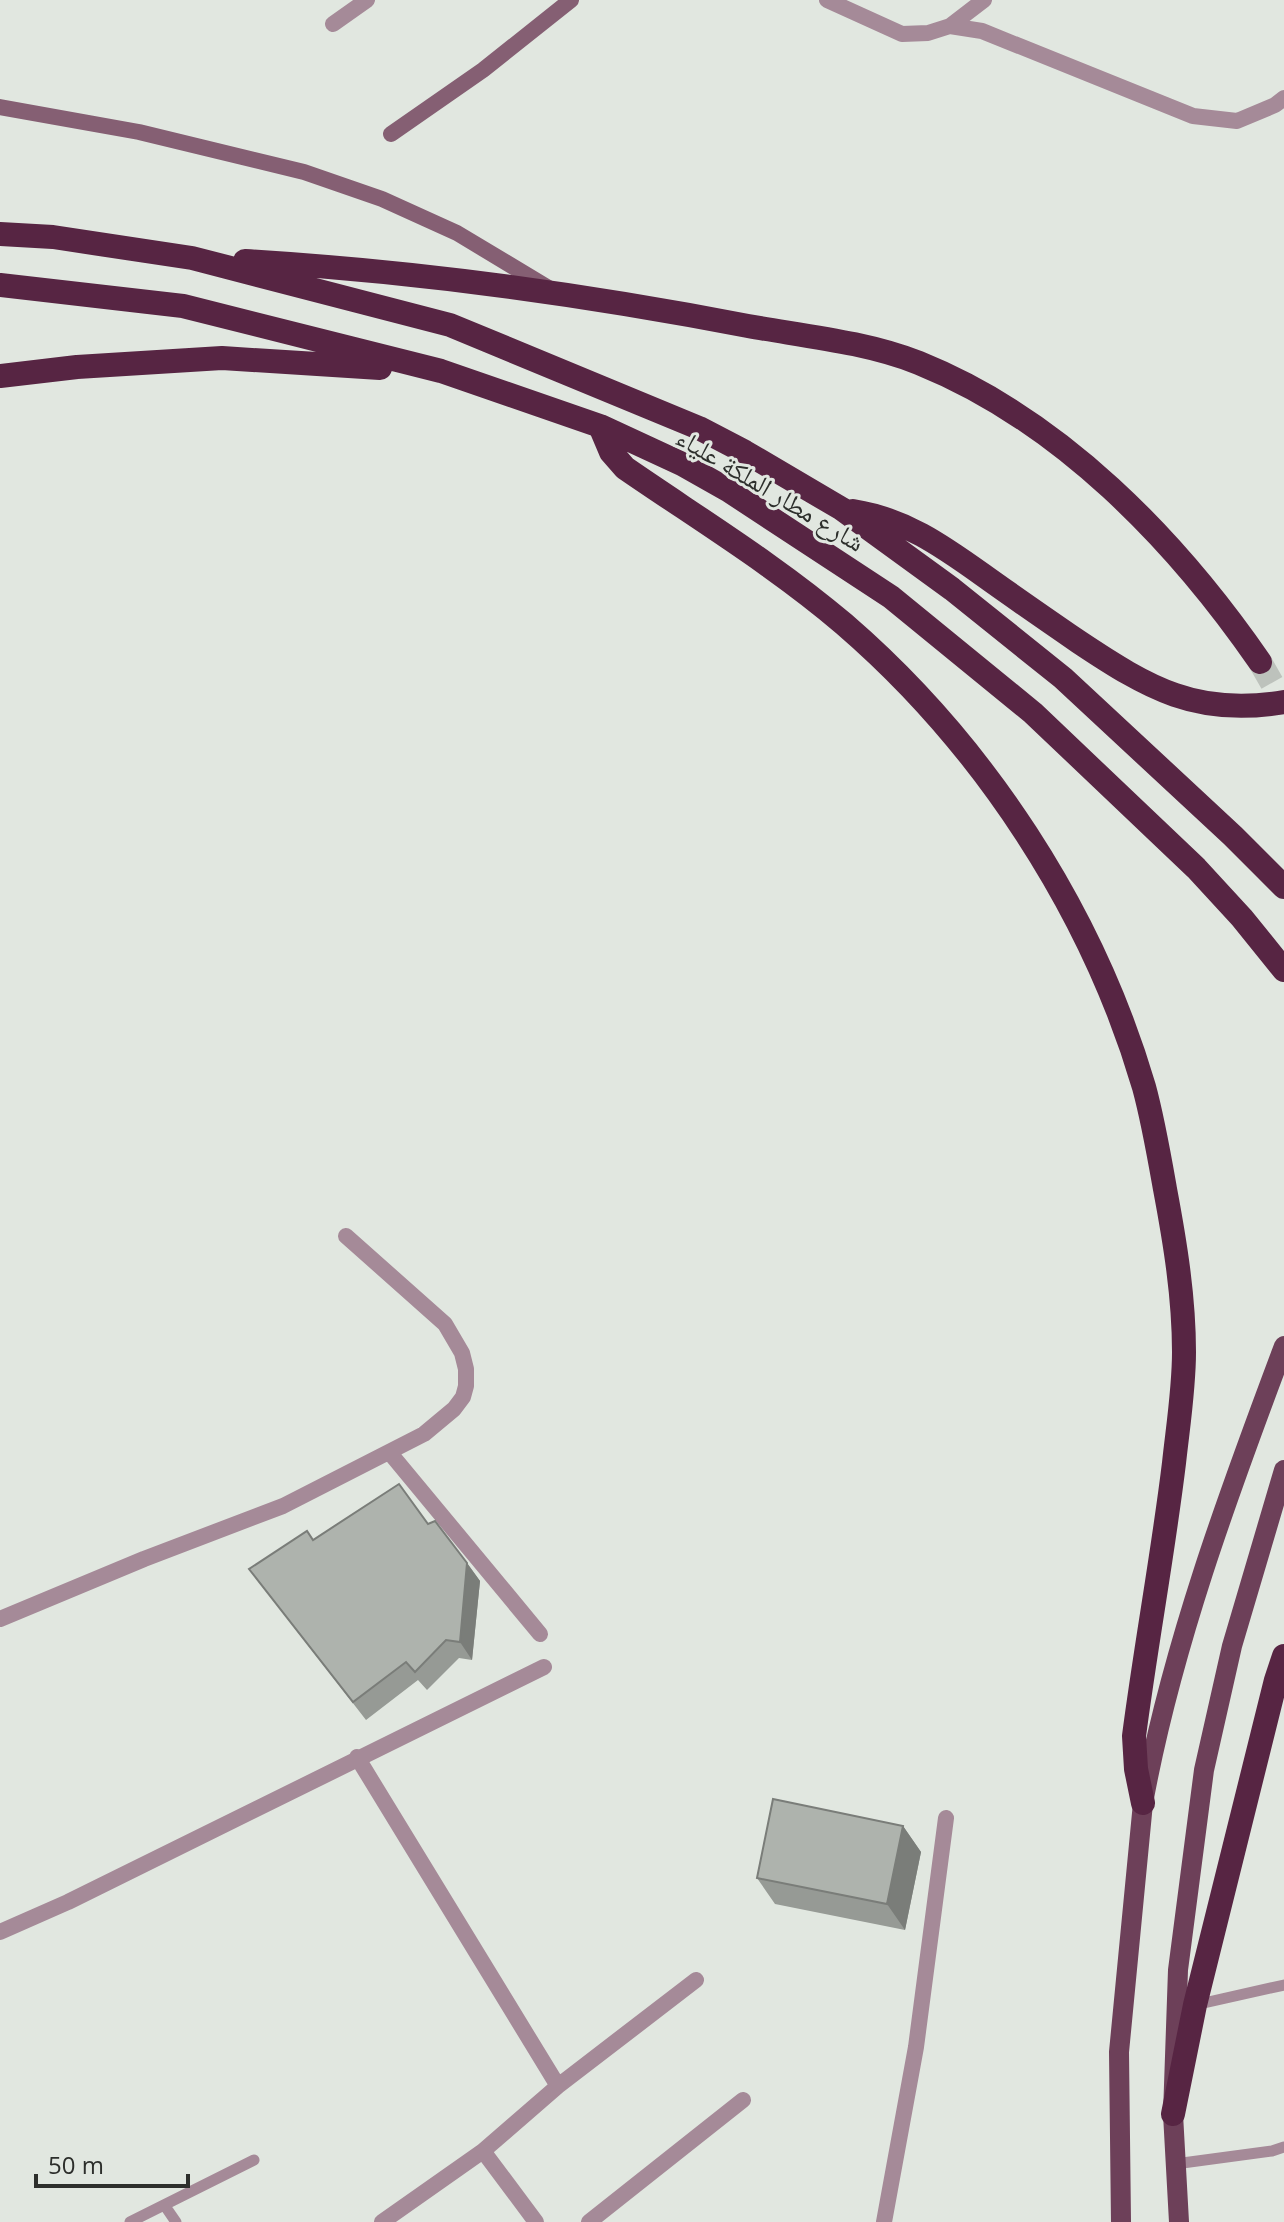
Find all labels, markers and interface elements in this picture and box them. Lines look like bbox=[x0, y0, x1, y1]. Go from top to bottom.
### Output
street label: شارع مطار الملكة علياء bbox=[670, 419, 872, 559]
scale bar bbox=[36, 2138, 188, 2188]
text: 50 m bbox=[48, 2148, 104, 2181]

